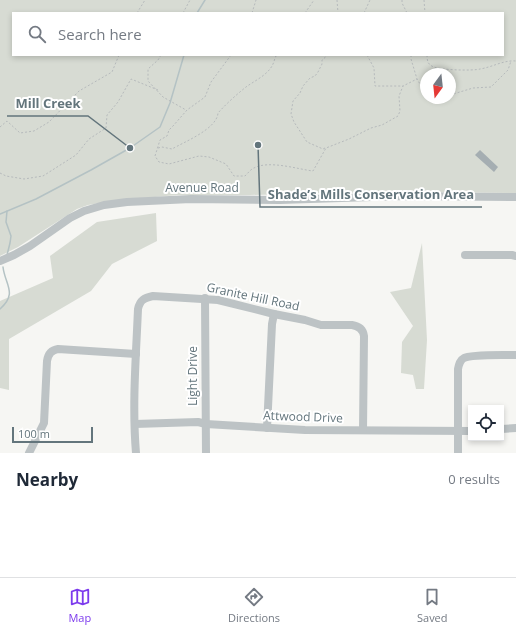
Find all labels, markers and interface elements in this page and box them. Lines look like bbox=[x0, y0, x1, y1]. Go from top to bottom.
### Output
search box bbox=[12, 12, 504, 56]
icon: search bbox=[26, 23, 48, 45]
text: Search here bbox=[58, 24, 142, 44]
north arrow bbox=[420, 68, 456, 104]
callout: Mill Creek bbox=[7, 91, 88, 116]
text: Mill Creek bbox=[15, 94, 82, 112]
street label: Avenue Road bbox=[165, 179, 239, 196]
callout: Shade’s Mills Conservation Area bbox=[260, 182, 482, 207]
text: Shade’s Mills Conservation Area bbox=[268, 185, 474, 203]
street label: Granite Hill Road bbox=[205, 278, 301, 315]
street label: Light Drive bbox=[184, 346, 201, 406]
map controls bbox=[468, 405, 504, 441]
button: locate bbox=[468, 405, 504, 441]
street label: Attwood Drive bbox=[263, 407, 343, 426]
scale bar bbox=[12, 425, 93, 444]
text: 100 m bbox=[18, 426, 50, 441]
text: Nearby bbox=[16, 468, 78, 491]
text: 0 results bbox=[448, 470, 500, 488]
tab: Map bbox=[68, 586, 91, 625]
tab: Directions bbox=[228, 586, 280, 625]
tab: Saved bbox=[417, 586, 448, 625]

